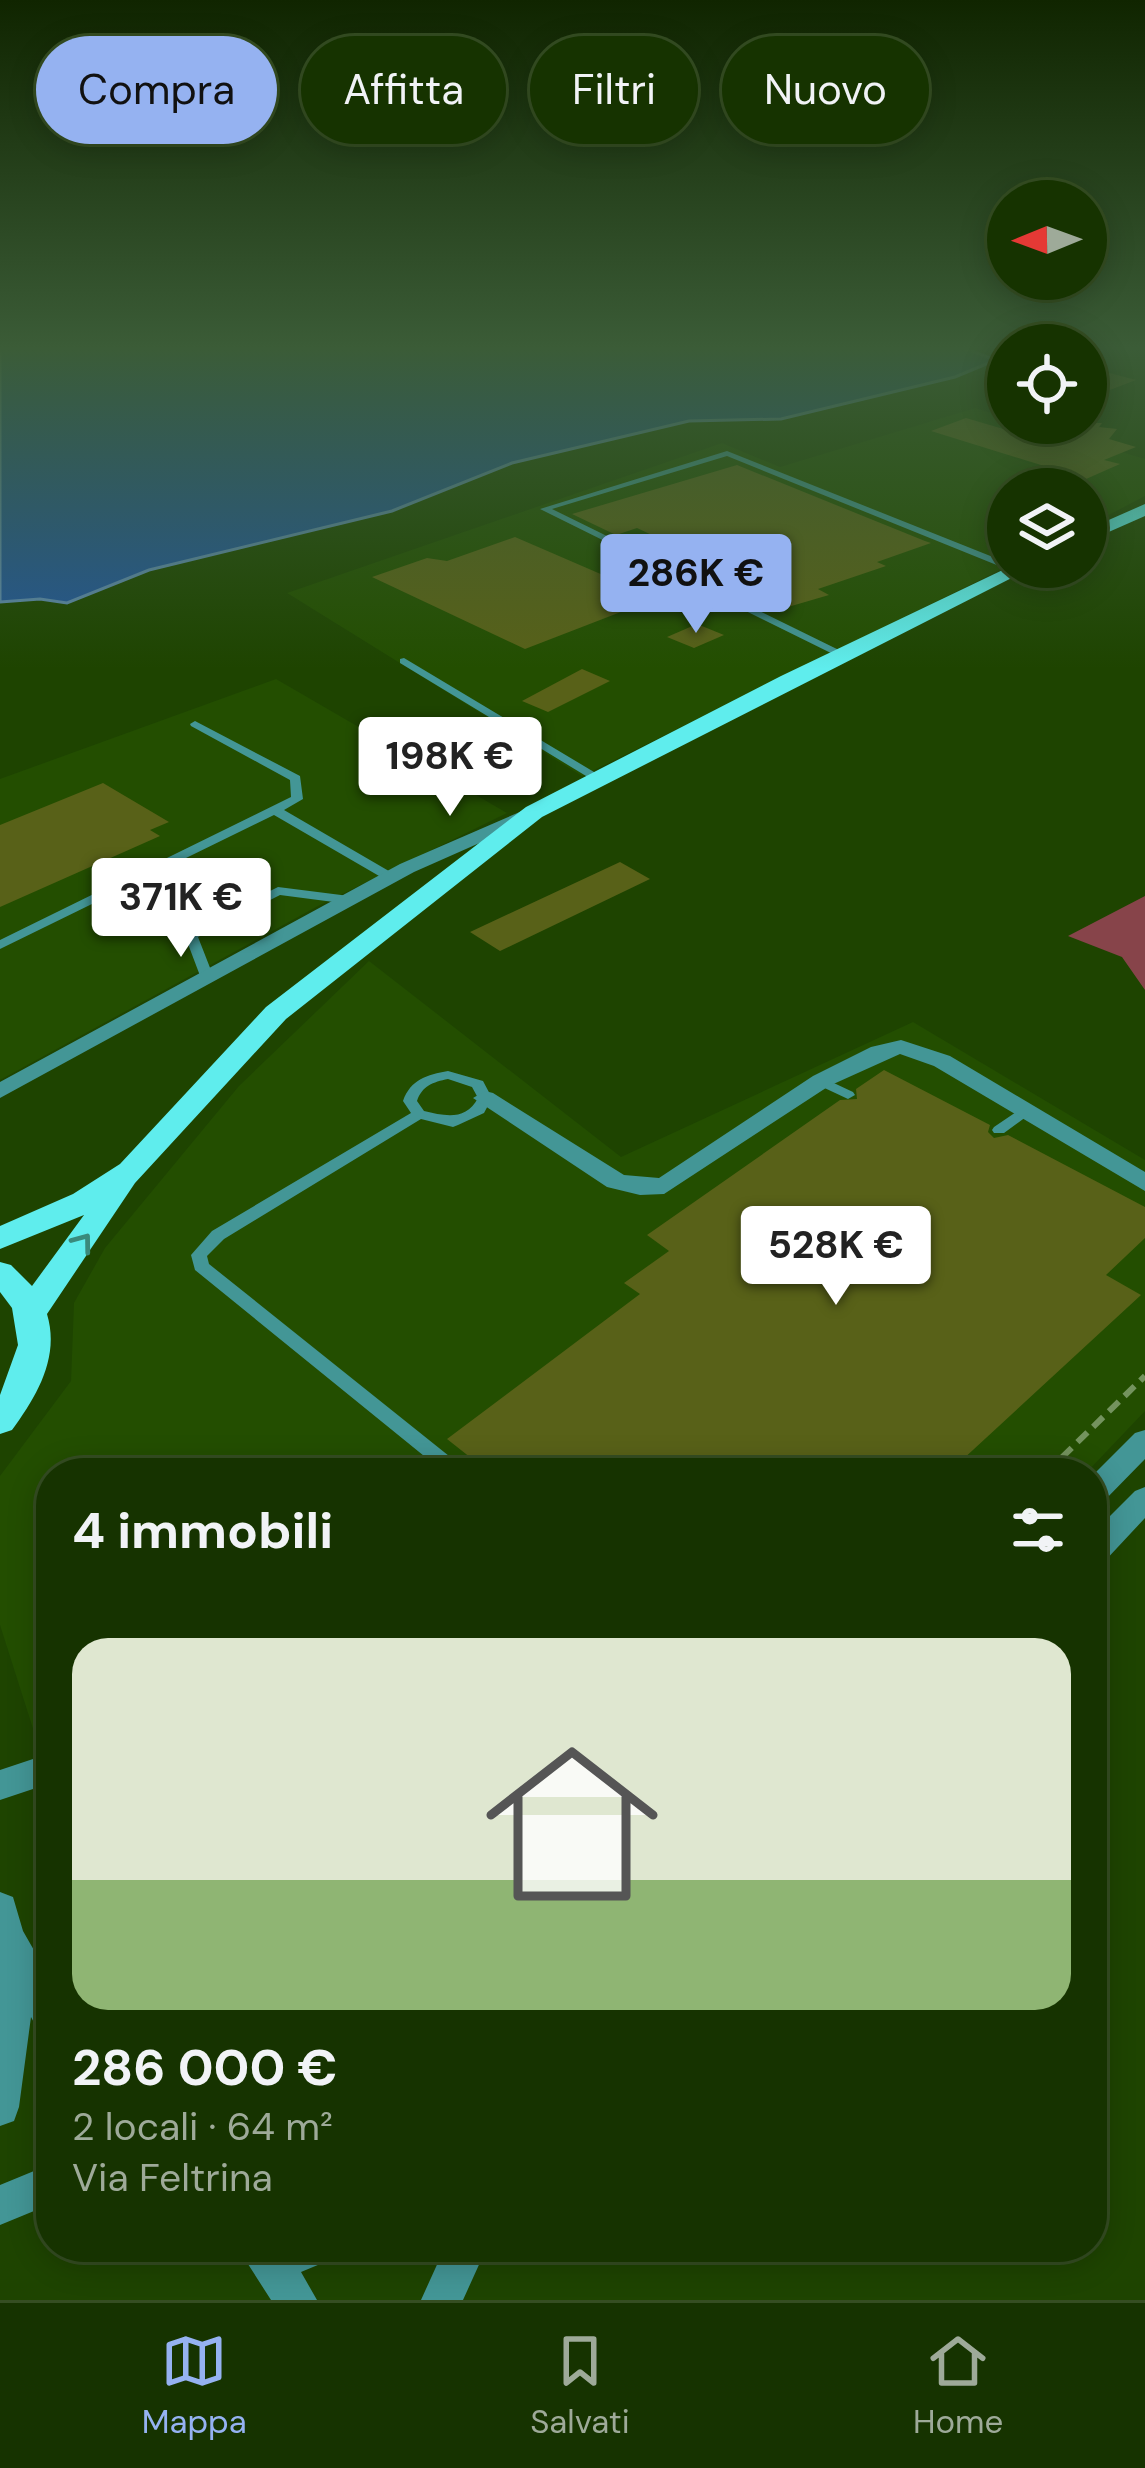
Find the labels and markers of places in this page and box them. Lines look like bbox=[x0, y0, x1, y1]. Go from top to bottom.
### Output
pin: 286K € bbox=[598, 534, 794, 636]
pin: 198K € bbox=[352, 717, 548, 819]
pin: 371K € bbox=[83, 858, 279, 960]
pin: 528K € bbox=[738, 1206, 934, 1308]

